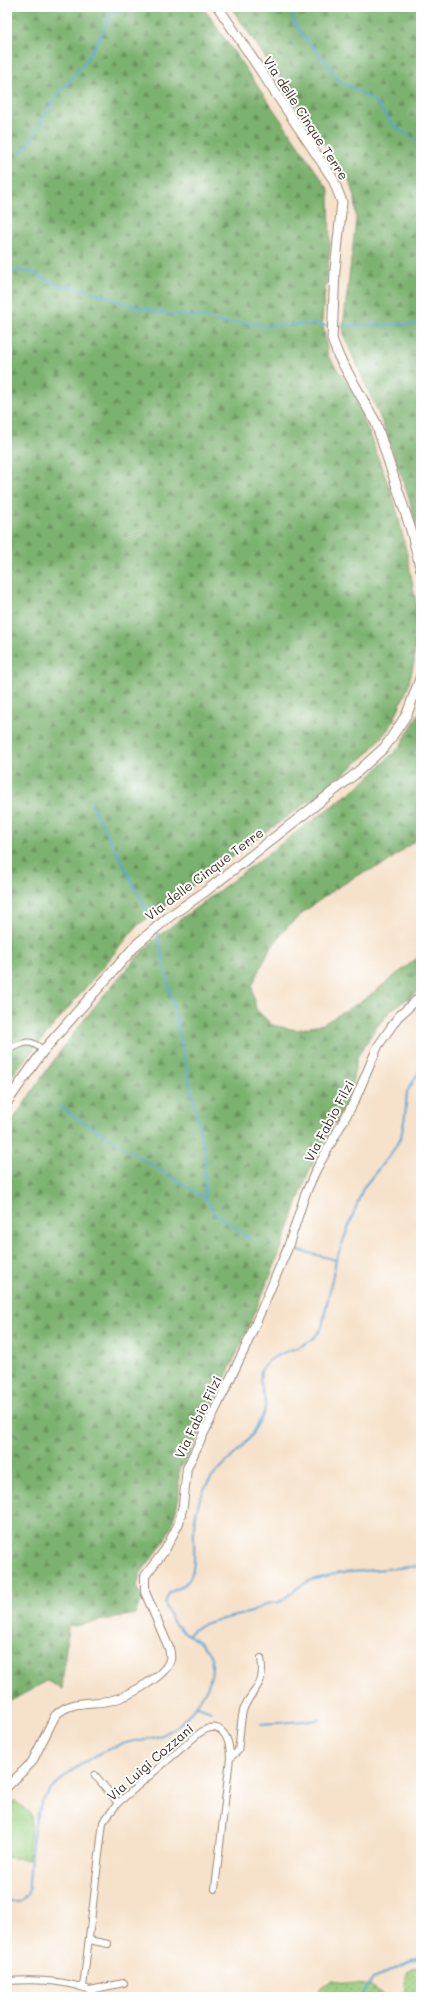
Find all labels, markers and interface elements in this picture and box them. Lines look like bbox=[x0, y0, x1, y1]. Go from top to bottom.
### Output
street label: Via delle Cinque Terre bbox=[260, 53, 353, 183]
street label: Via delle Cinque Terre bbox=[141, 823, 266, 924]
street label: Via Fabio Filzi bbox=[300, 1077, 357, 1164]
street label: Via Fabio Filzi bbox=[170, 1373, 225, 1461]
street label: Via Luigi Cozzani bbox=[103, 1719, 196, 1804]

